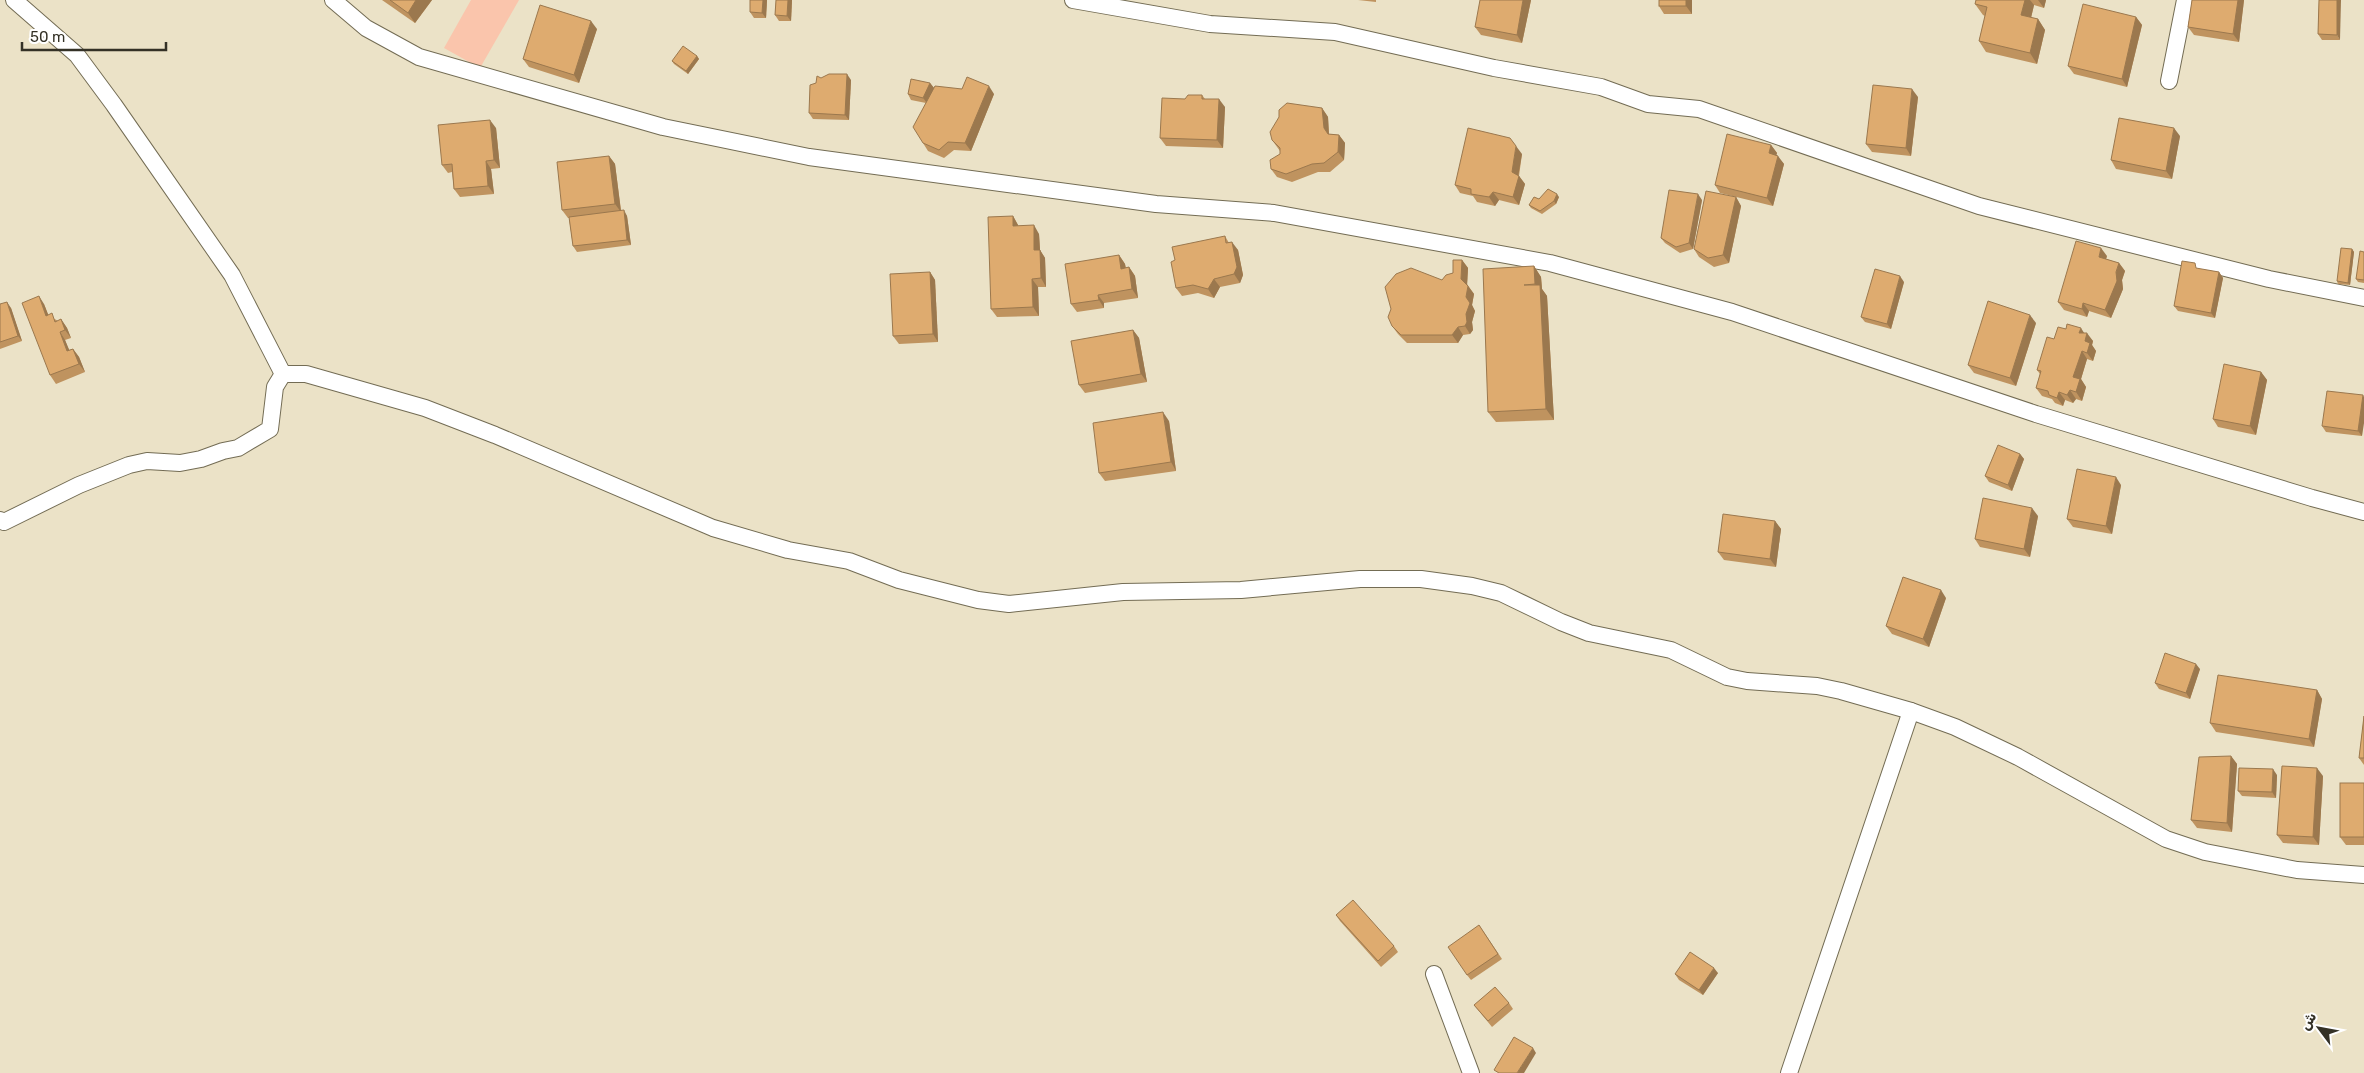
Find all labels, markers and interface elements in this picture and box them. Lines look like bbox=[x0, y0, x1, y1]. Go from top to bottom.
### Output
scale bar bbox=[22, 20, 166, 52]
text: 50 m bbox=[30, 28, 65, 46]
north arrow bbox=[2294, 1003, 2344, 1053]
text: ش bbox=[2296, 1009, 2320, 1033]

